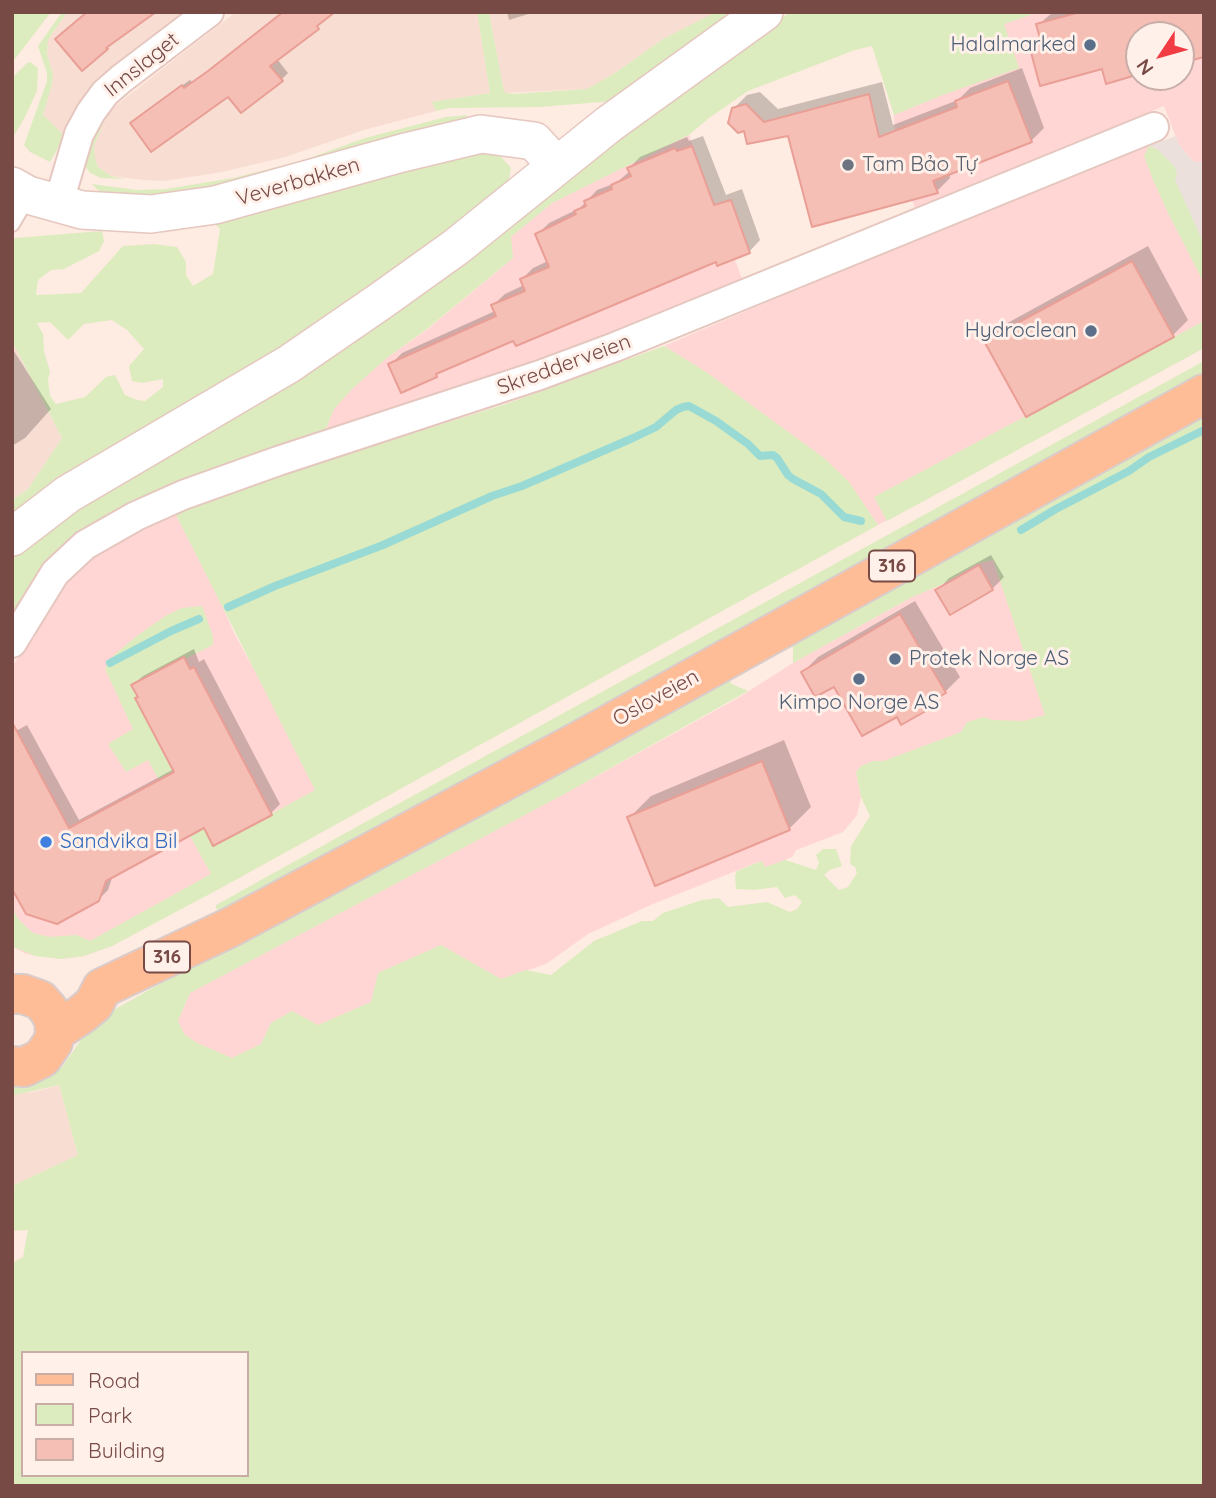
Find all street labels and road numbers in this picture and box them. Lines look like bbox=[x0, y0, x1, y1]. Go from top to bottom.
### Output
street label: Innslaget bbox=[100, 27, 184, 103]
street label: Veverbakken bbox=[233, 152, 363, 212]
street label: Skredderveien bbox=[494, 329, 634, 401]
road number: 316 bbox=[869, 551, 915, 582]
street label: Osloveien bbox=[609, 664, 703, 732]
road number: 316 bbox=[144, 942, 190, 973]

